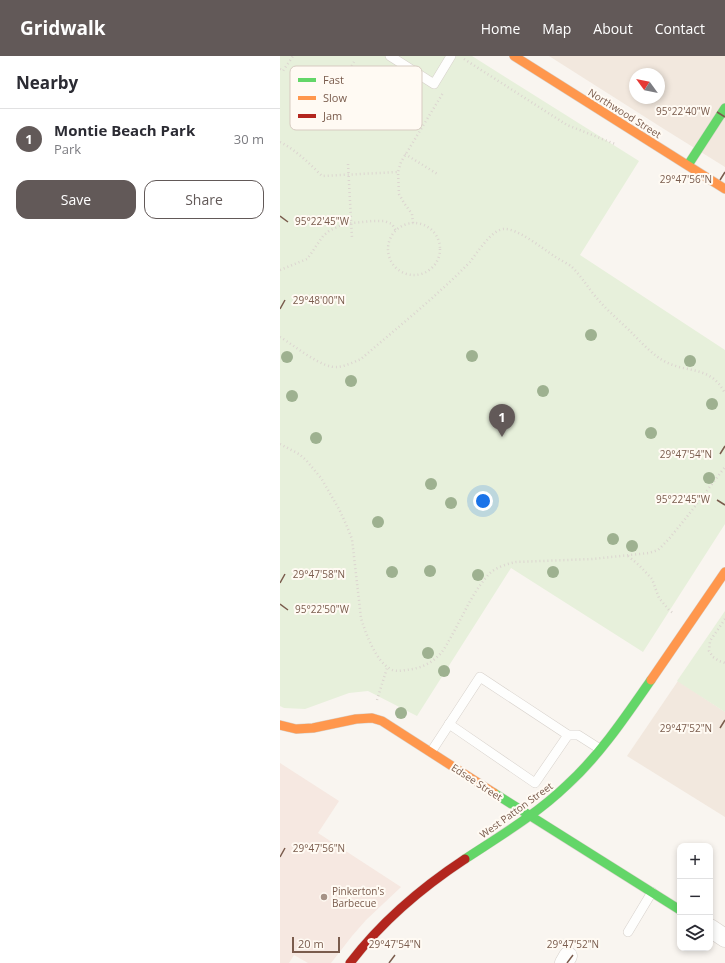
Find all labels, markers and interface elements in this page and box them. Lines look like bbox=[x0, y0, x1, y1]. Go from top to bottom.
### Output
text: Gridwalk bbox=[20, 15, 106, 41]
text: Home bbox=[481, 19, 520, 38]
text: Map bbox=[542, 19, 571, 38]
text: About bbox=[593, 19, 633, 38]
text: Contact bbox=[655, 19, 705, 38]
legend bbox=[290, 66, 422, 130]
north arrow bbox=[629, 68, 665, 104]
text: Nearby bbox=[16, 71, 78, 94]
text: Fast bbox=[323, 72, 344, 87]
street label: Northwood Street bbox=[586, 85, 665, 141]
text: Slow bbox=[323, 90, 347, 105]
text: 95°22'40"W bbox=[656, 104, 711, 118]
text: Jam bbox=[322, 108, 342, 123]
text: Montie Beach Park bbox=[54, 120, 195, 140]
text: 1 bbox=[25, 130, 33, 148]
text: 30 m bbox=[234, 130, 264, 148]
text: Park bbox=[54, 140, 81, 158]
text: 29°47'56"N bbox=[660, 172, 712, 186]
button: Save bbox=[16, 180, 136, 219]
button: Share bbox=[144, 180, 264, 219]
text: 95°22'45"W bbox=[295, 214, 350, 228]
text: 29°48'00"N bbox=[293, 293, 345, 307]
pin: 1 bbox=[489, 404, 515, 437]
text: 29°47'54"N bbox=[660, 447, 712, 461]
your location bbox=[473, 491, 493, 511]
text: 95°22'45"W bbox=[656, 492, 711, 506]
text: 29°47'58"N bbox=[293, 567, 345, 581]
text: 95°22'50"W bbox=[295, 602, 350, 616]
text: 29°47'52"N bbox=[660, 721, 712, 735]
street label: Edsee Street bbox=[449, 760, 506, 804]
street label: West Patton Street bbox=[477, 778, 556, 841]
text: 29°47'56"N bbox=[293, 841, 345, 855]
map controls bbox=[677, 843, 713, 951]
button: + bbox=[677, 843, 713, 879]
button: − bbox=[677, 879, 713, 915]
place label: Pinkerton's Barbecue bbox=[332, 884, 385, 910]
marker: Pinkerton's Barbecue bbox=[319, 892, 329, 902]
button: layers bbox=[677, 915, 713, 951]
scale bar bbox=[292, 935, 340, 954]
text: 20 m bbox=[298, 936, 324, 951]
text: 29°47'54"N bbox=[369, 937, 421, 951]
text: 29°47'52"N bbox=[547, 937, 599, 951]

